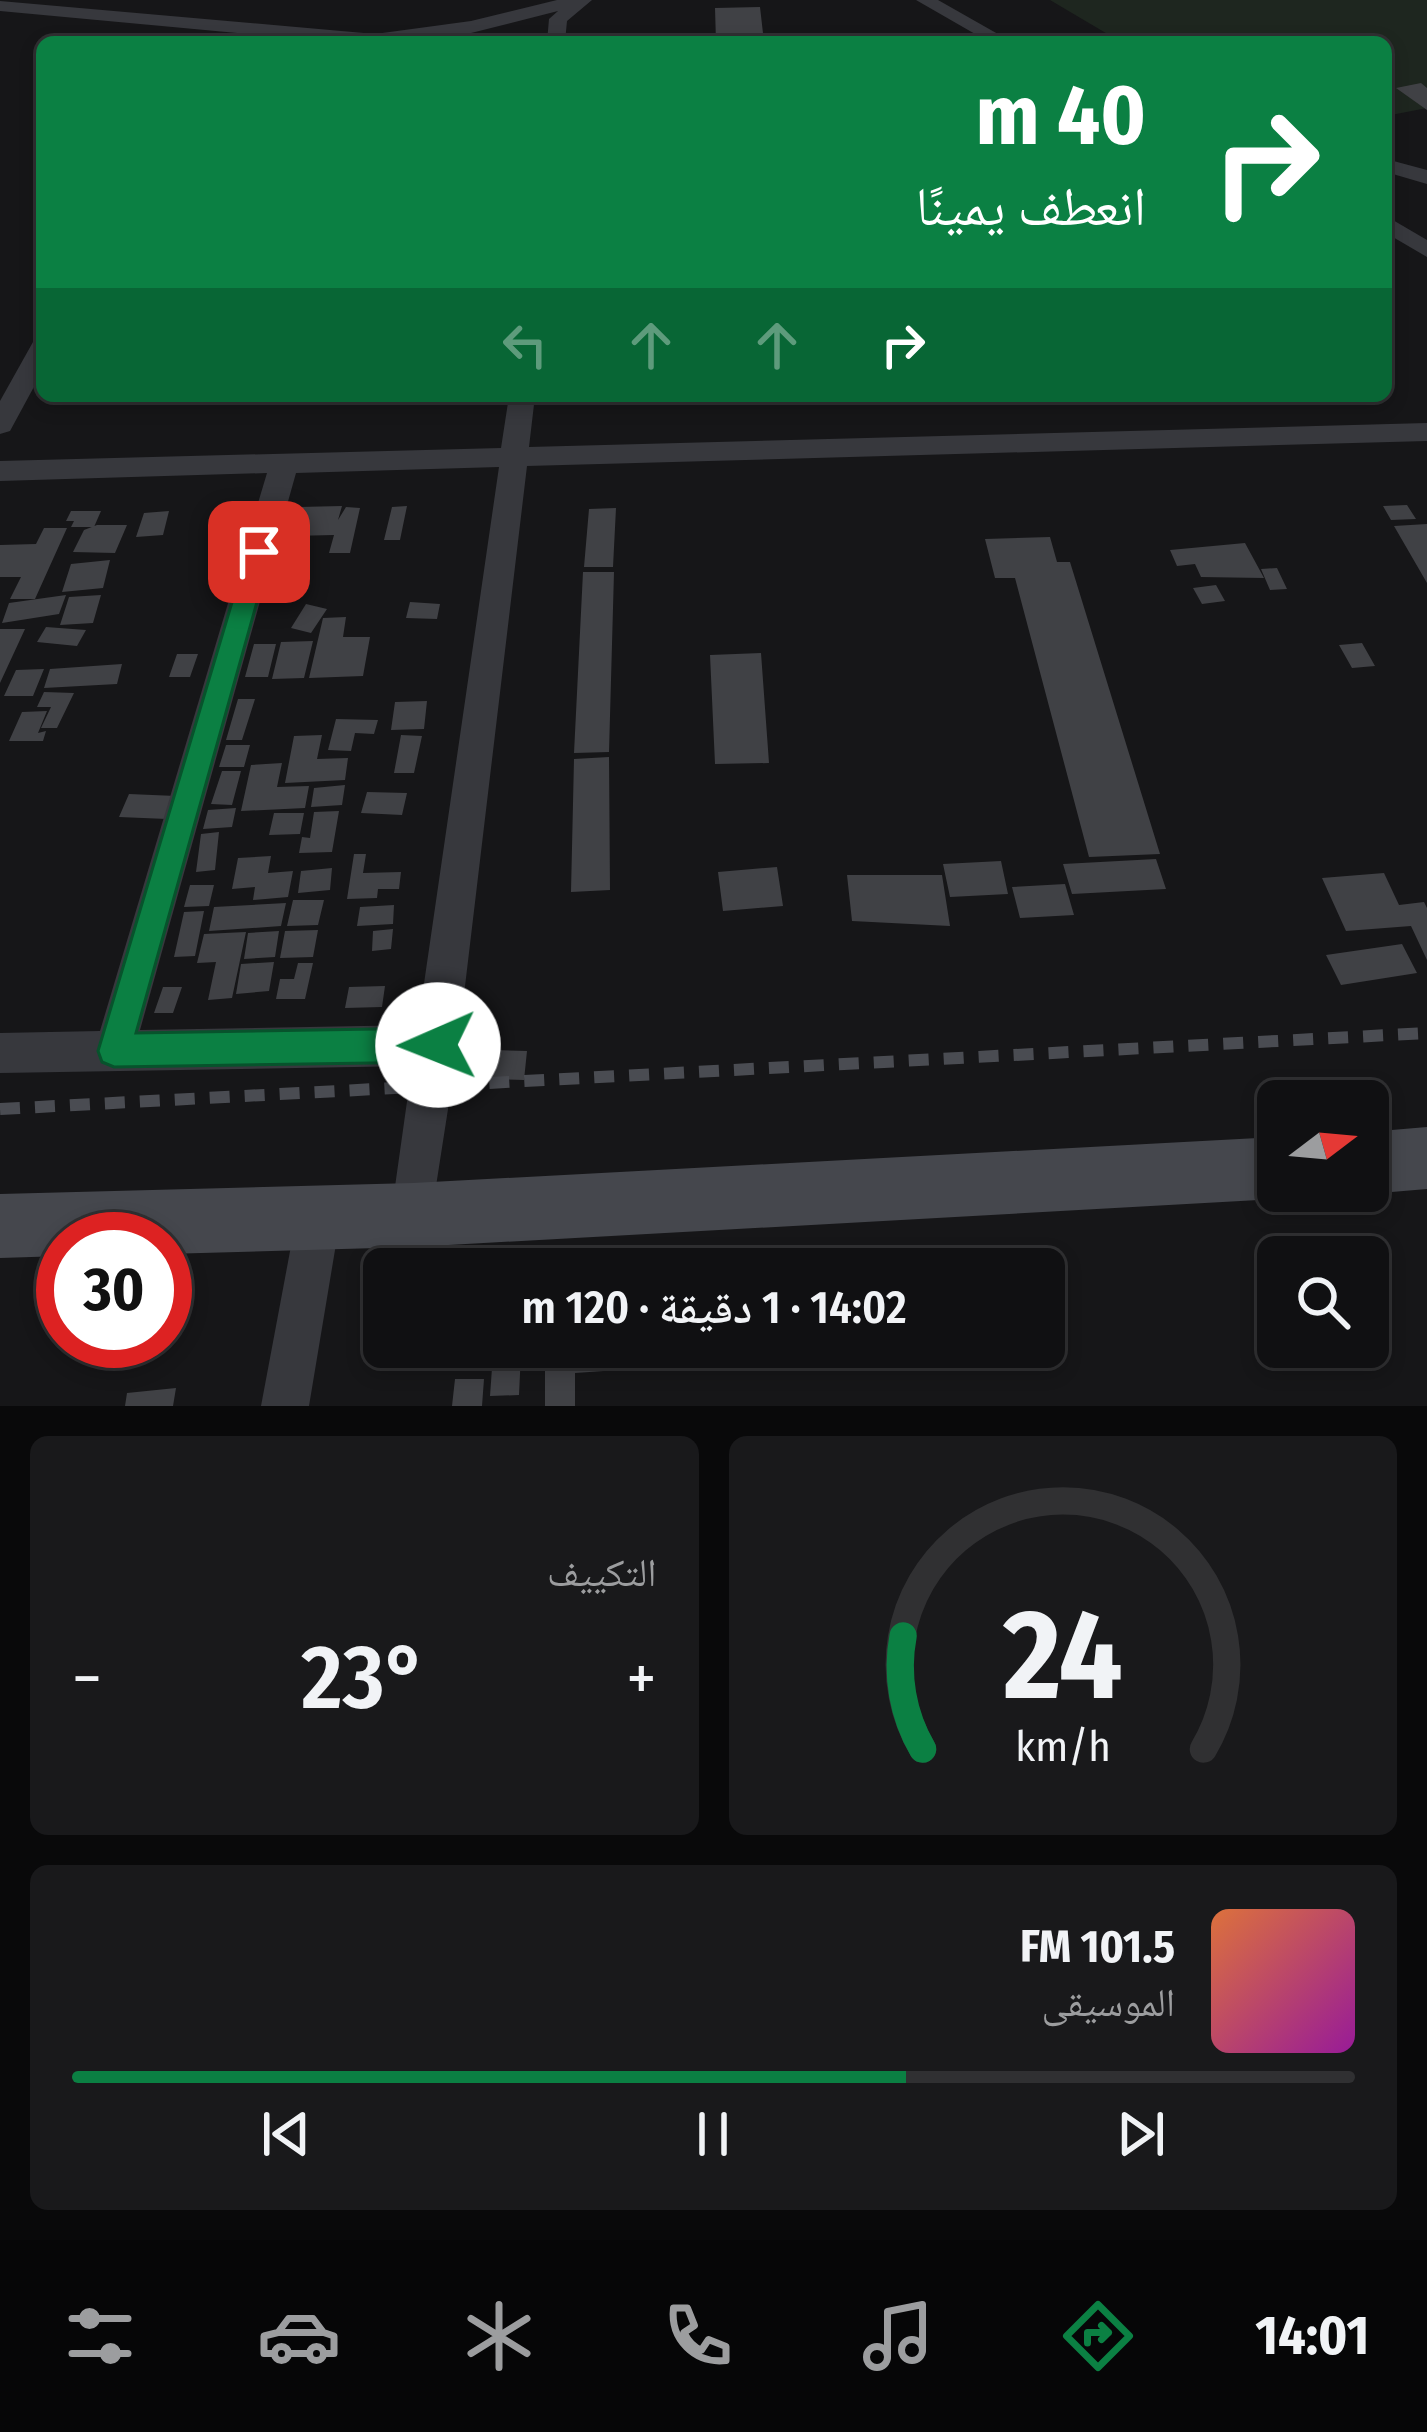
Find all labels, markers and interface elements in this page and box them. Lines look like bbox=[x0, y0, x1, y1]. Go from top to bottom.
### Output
text: 40 m bbox=[975, 65, 1146, 166]
icon: right bbox=[1188, 84, 1344, 240]
text: انعطف يمينًا bbox=[915, 175, 1146, 239]
icon: left bbox=[492, 312, 558, 378]
icon: ahead bbox=[618, 312, 684, 378]
icon: ahead bbox=[744, 312, 810, 378]
icon: right bbox=[870, 312, 936, 378]
pin bbox=[208, 501, 310, 603]
icon: arrive bbox=[226, 519, 292, 585]
position arrow bbox=[375, 982, 501, 1108]
north arrow bbox=[1257, 1080, 1389, 1212]
map controls bbox=[1257, 1080, 1389, 1368]
speed limit sign: 30 bbox=[36, 1212, 192, 1368]
button: search bbox=[1257, 1236, 1389, 1368]
text: 14:02 · 1 دقيقة · 120 m bbox=[521, 1281, 907, 1335]
text: التكييف bbox=[547, 1550, 657, 1596]
text: 24 bbox=[1002, 1581, 1122, 1731]
text: 23° bbox=[301, 1624, 427, 1732]
text: − bbox=[72, 1639, 102, 1718]
text: + bbox=[626, 1639, 656, 1718]
text: km/h bbox=[1015, 1720, 1111, 1771]
text: 101.5 FM bbox=[1020, 1920, 1175, 1974]
text: الموسيقى bbox=[1042, 1980, 1175, 2026]
icon: previous bbox=[253, 2101, 319, 2167]
icon: pause bbox=[680, 2101, 746, 2167]
icon: next bbox=[1108, 2101, 1174, 2167]
icon: filters bbox=[58, 2294, 142, 2378]
icon: car bbox=[257, 2294, 341, 2378]
icon: climate bbox=[457, 2294, 541, 2378]
icon: phone bbox=[656, 2294, 740, 2378]
icon: music bbox=[856, 2294, 940, 2378]
icon: directions bbox=[1056, 2294, 1140, 2378]
text: 14:01 bbox=[1255, 2304, 1369, 2368]

